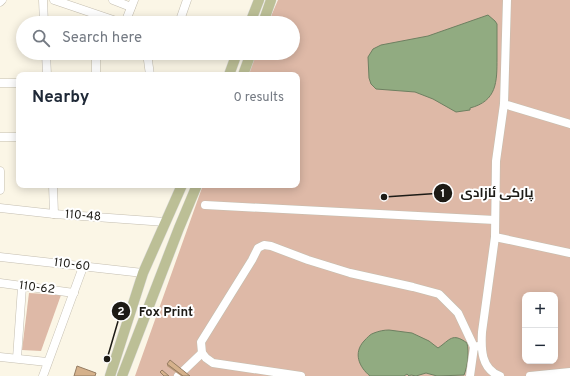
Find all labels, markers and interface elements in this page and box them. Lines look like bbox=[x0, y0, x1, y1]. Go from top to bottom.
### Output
search box bbox=[16, 16, 300, 60]
icon: search bbox=[30, 27, 52, 49]
text: Search here bbox=[62, 29, 142, 48]
text: Nearby bbox=[32, 87, 89, 109]
text: 0 results bbox=[233, 90, 284, 106]
callout: پارکی ئازادی bbox=[433, 180, 542, 205]
text: 1 bbox=[441, 186, 445, 202]
text: پارکی ئازادی bbox=[461, 186, 534, 202]
street label: 110-48 bbox=[64, 207, 102, 225]
street label: 110-60 bbox=[53, 255, 91, 275]
street label: 110-62 bbox=[18, 278, 56, 298]
map controls bbox=[522, 292, 558, 364]
button: + bbox=[522, 292, 558, 328]
callout: Fox Print bbox=[111, 299, 201, 324]
text: 2 bbox=[117, 304, 125, 320]
text: Fox Print bbox=[139, 305, 193, 321]
button: − bbox=[522, 328, 558, 364]

